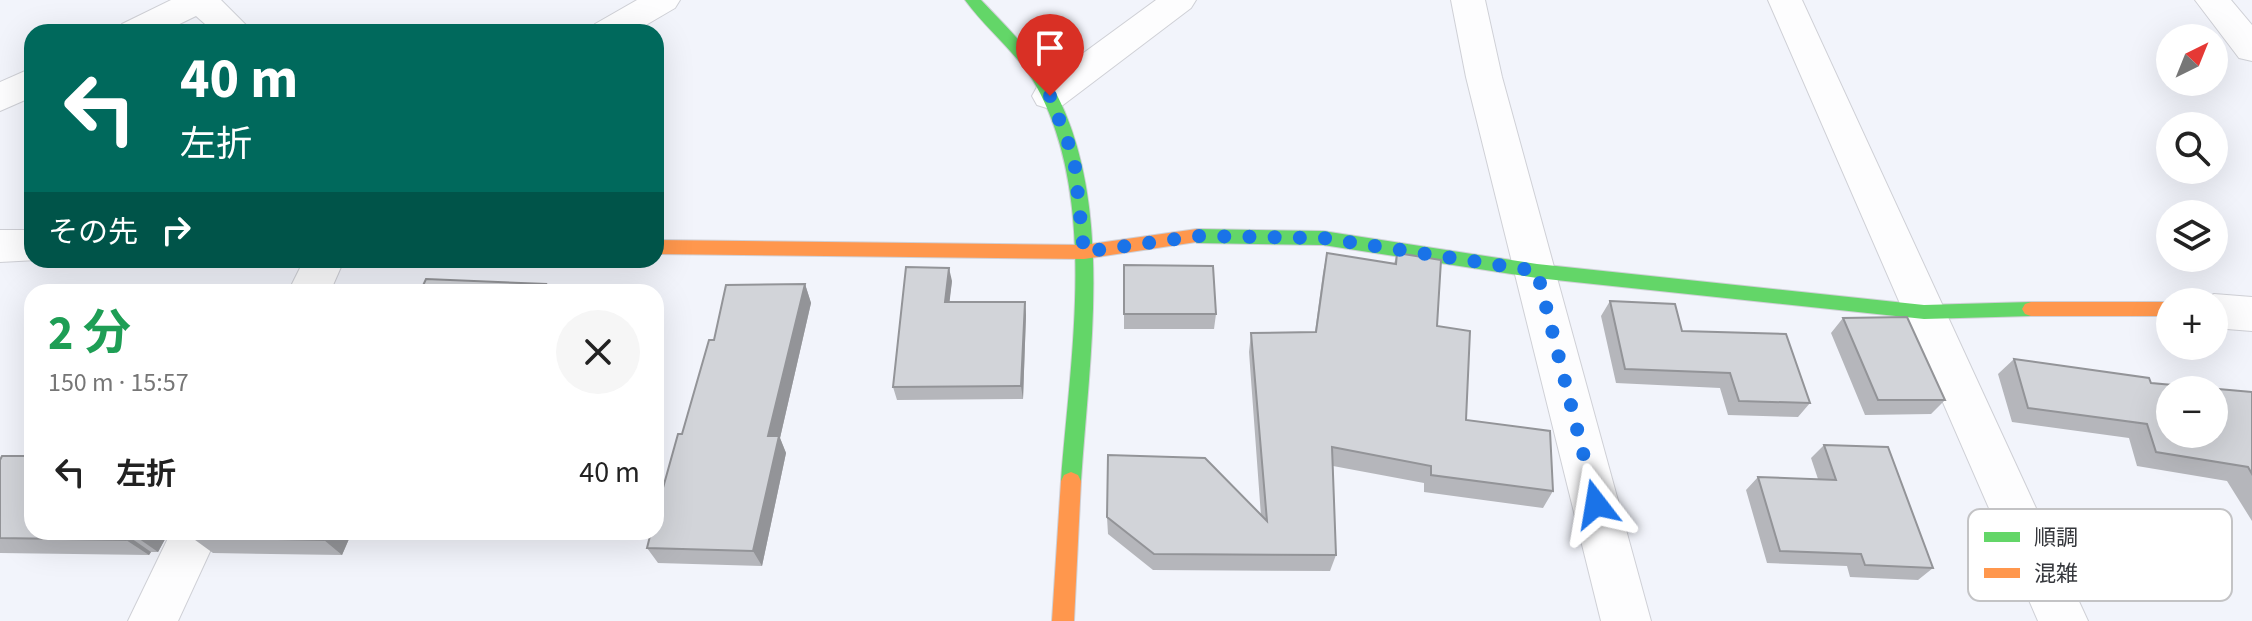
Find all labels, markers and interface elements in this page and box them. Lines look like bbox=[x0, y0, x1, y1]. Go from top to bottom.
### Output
pin bbox=[1016, 14.0, 1084, 96]
north arrow bbox=[2156, 24, 2228, 96]
map controls bbox=[2156, 24, 2228, 448]
icon: arrive bbox=[1028, 26, 1072, 70]
text: 40 m bbox=[180, 40, 298, 119]
icon: left bbox=[48, 56, 152, 160]
button: search bbox=[2156, 112, 2228, 184]
text: 左折 bbox=[180, 119, 252, 170]
button: layers bbox=[2156, 200, 2228, 272]
icon: right bbox=[154, 208, 198, 252]
text: その先 bbox=[48, 211, 138, 254]
button: + bbox=[2156, 288, 2228, 360]
text: 2 分 bbox=[48, 300, 131, 368]
button: close bbox=[556, 310, 640, 394]
text: 150 m · 15:57 bbox=[48, 364, 189, 401]
button: − bbox=[2156, 376, 2228, 448]
icon: left bbox=[48, 450, 92, 494]
text: 40 m bbox=[579, 451, 640, 494]
text: 左折 bbox=[116, 453, 176, 496]
position arrow bbox=[1554, 462, 1638, 546]
legend bbox=[1968, 509, 2232, 601]
text: 順調 bbox=[2034, 522, 2078, 554]
text: 混雑 bbox=[2034, 558, 2078, 590]

